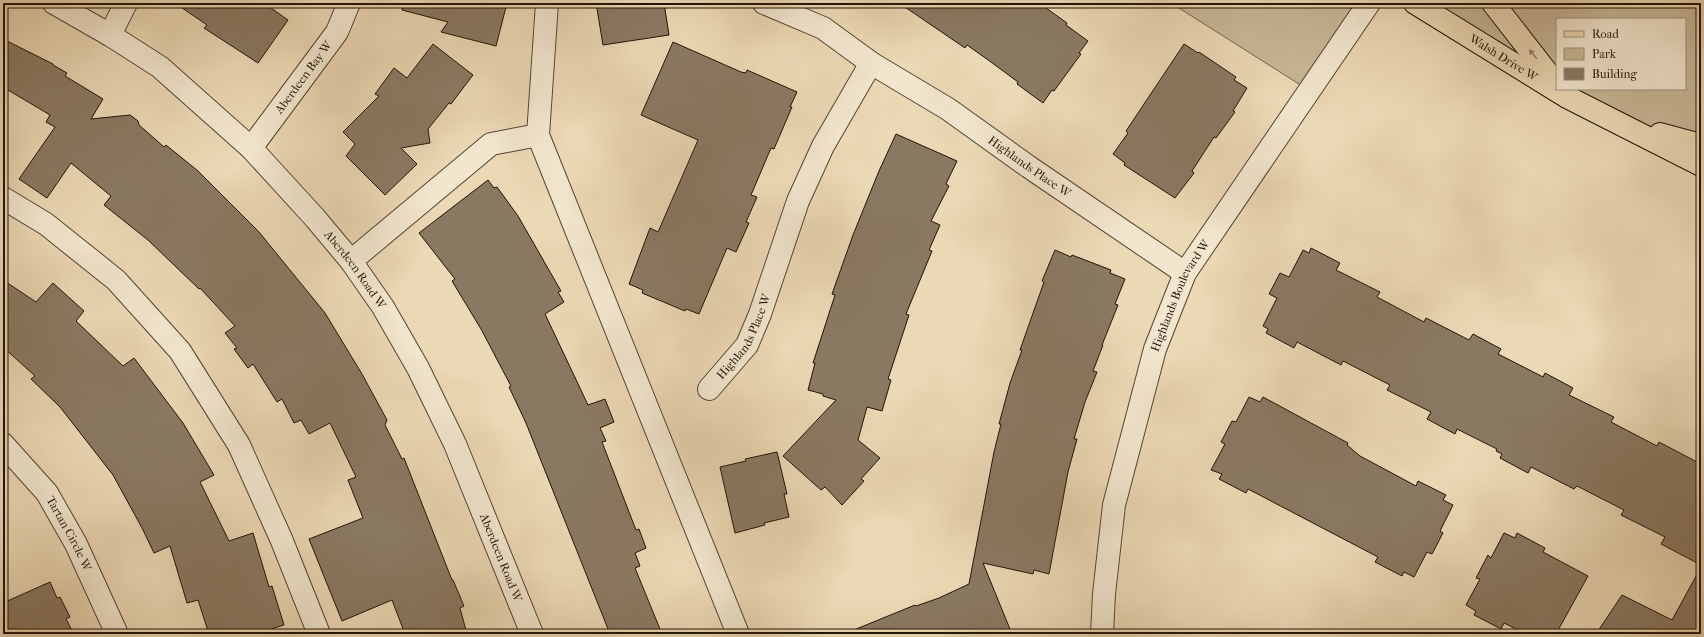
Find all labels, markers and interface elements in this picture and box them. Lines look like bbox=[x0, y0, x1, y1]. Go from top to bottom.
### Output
legend bbox=[1556, 18, 1686, 90]
text: Road bbox=[1592, 27, 1619, 41]
street label: Walsh Drive W bbox=[1466, 31, 1541, 85]
street label: Aberdeen Bay W bbox=[271, 37, 336, 117]
text: Park bbox=[1592, 47, 1617, 61]
one-way arrow bbox=[1528, 49, 1537, 60]
text: Building bbox=[1592, 67, 1637, 81]
street label: Highlands Place W bbox=[986, 133, 1074, 201]
street label: Aberdeen Road W bbox=[321, 227, 390, 312]
street label: Highlands Boulevard W bbox=[1148, 236, 1213, 354]
street label: Highlands Place W bbox=[714, 291, 774, 382]
street label: Tartan Circle W bbox=[43, 494, 95, 574]
street label: Aberdeen Road W bbox=[476, 510, 526, 605]

